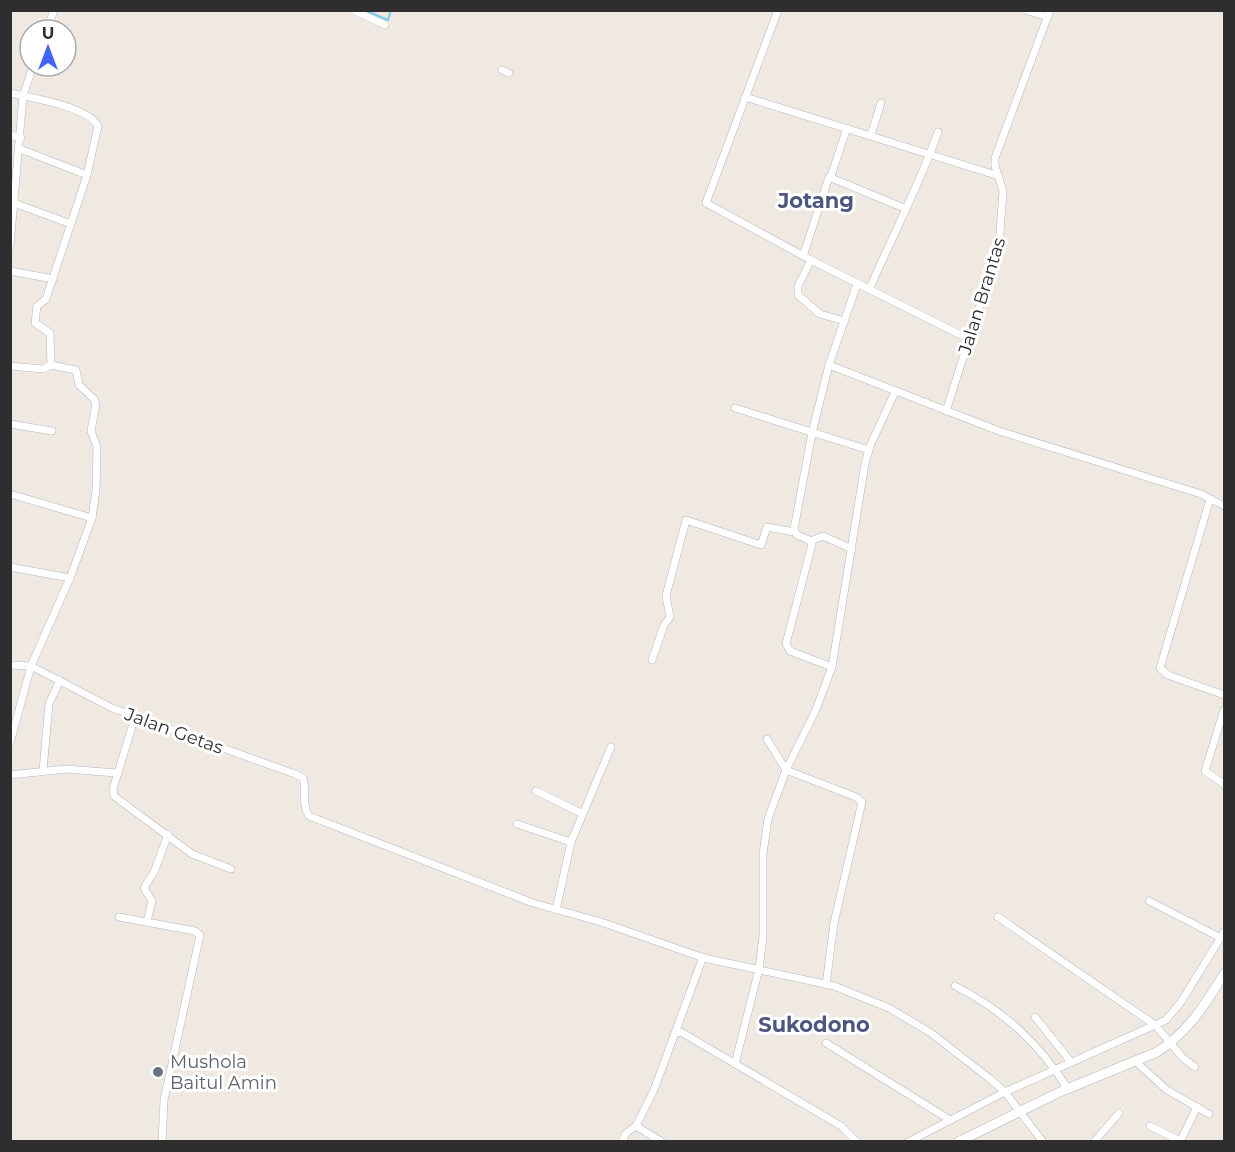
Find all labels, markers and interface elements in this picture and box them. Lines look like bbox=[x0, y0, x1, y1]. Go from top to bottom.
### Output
north arrow bbox=[18, 18, 78, 78]
text: U bbox=[42, 24, 54, 43]
district label: Jotang bbox=[777, 188, 854, 213]
street label: Jalan Brantas bbox=[953, 235, 1010, 358]
street label: Jalan Getas bbox=[121, 703, 226, 759]
district label: Sukodono bbox=[758, 1012, 870, 1037]
place label: Mushola Baitul Amin bbox=[170, 1051, 277, 1094]
marker: Mushola Baitul Amin bbox=[151, 1065, 165, 1079]

